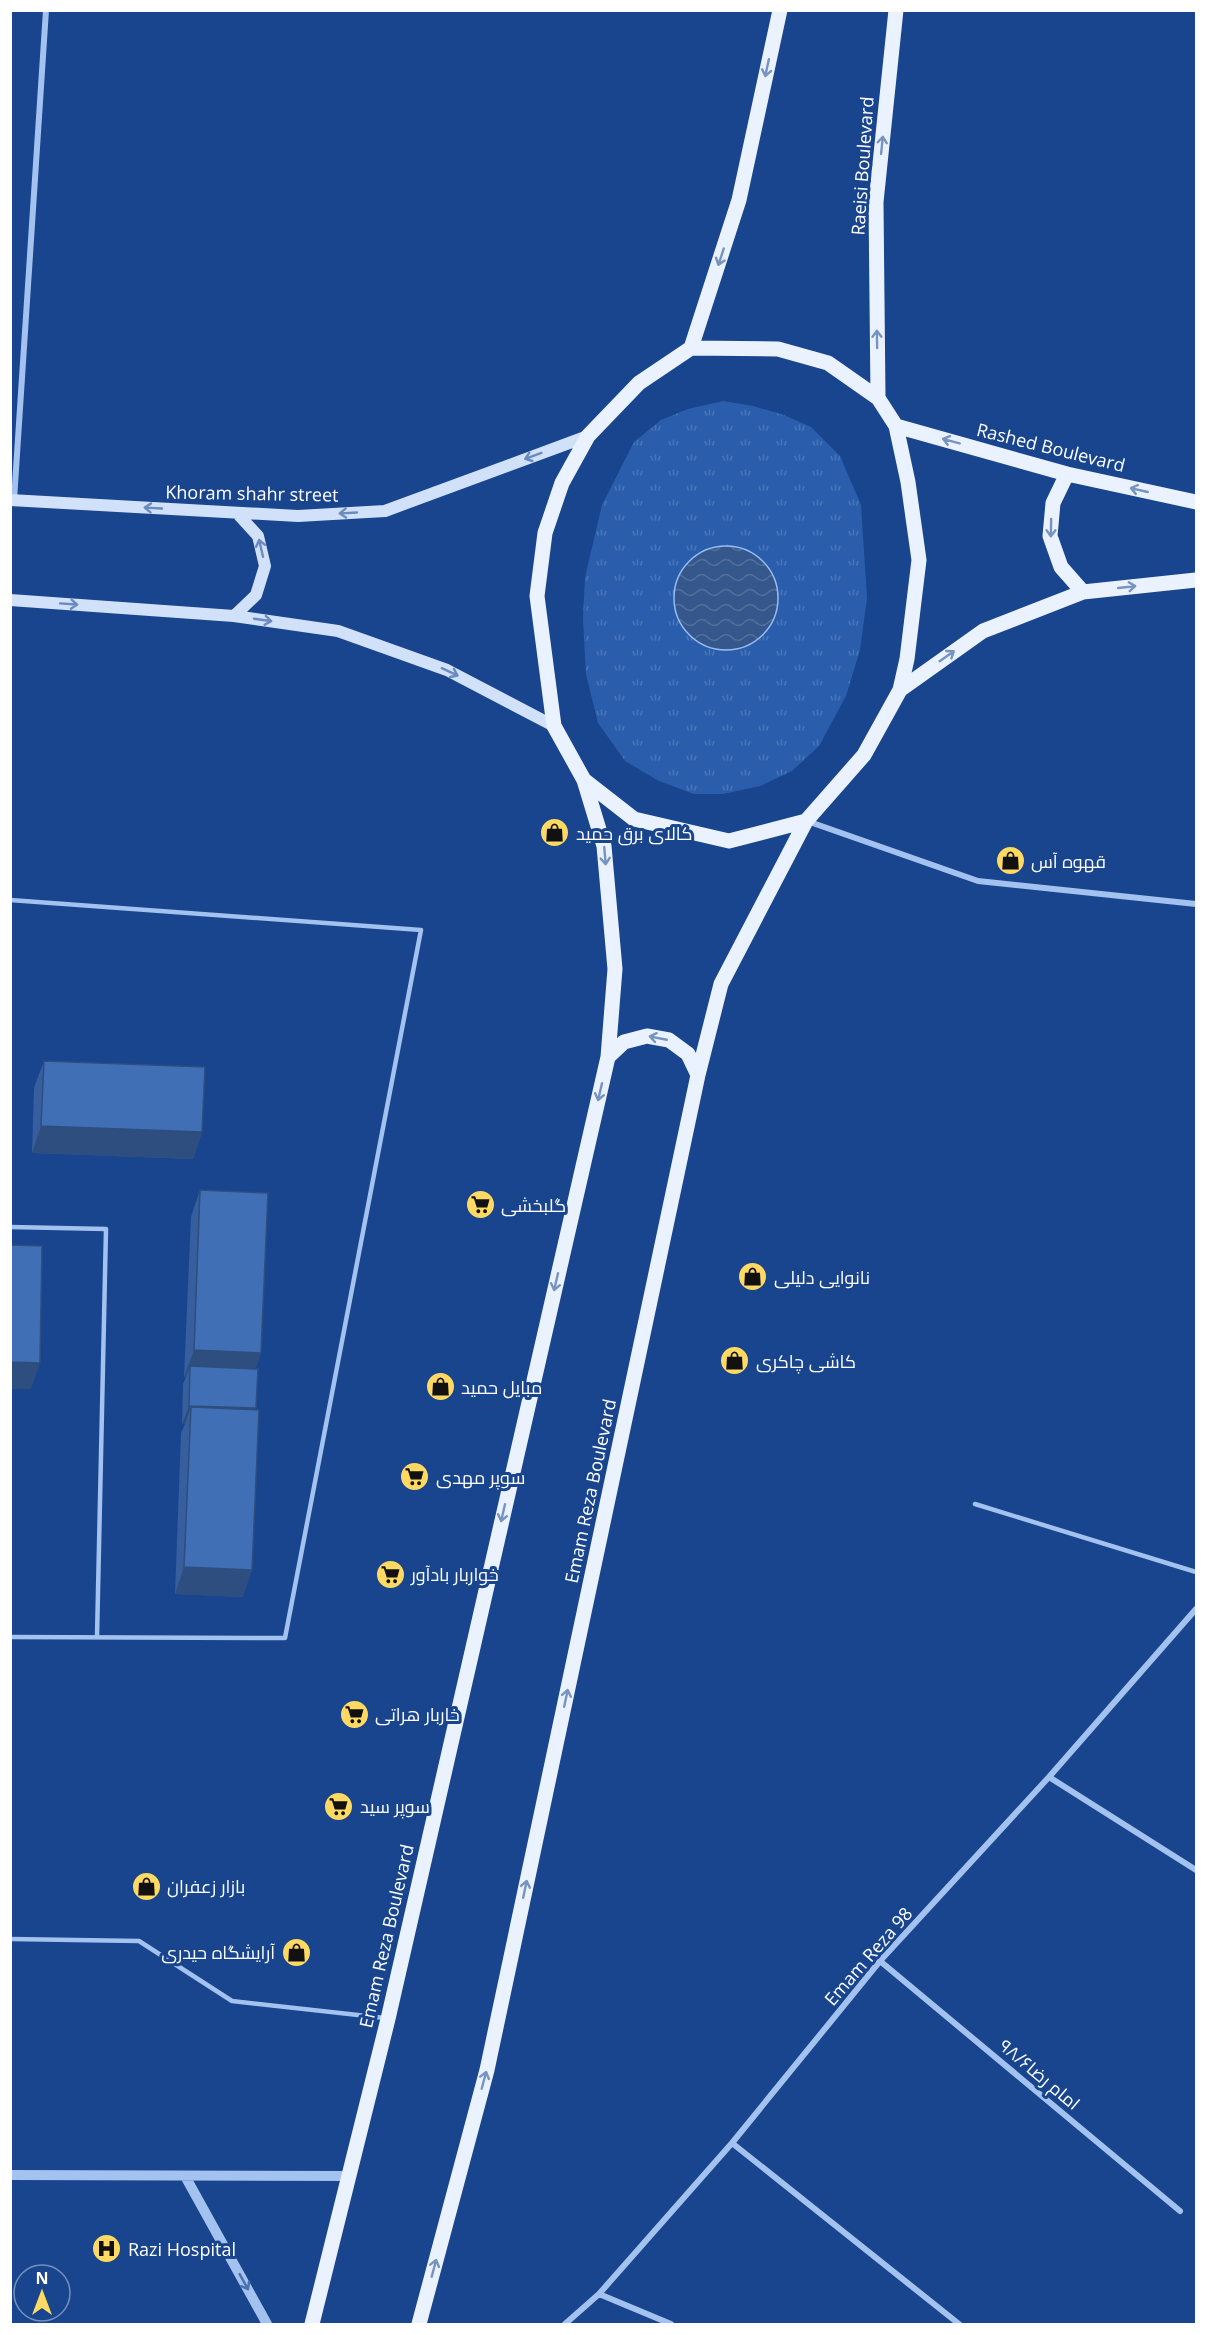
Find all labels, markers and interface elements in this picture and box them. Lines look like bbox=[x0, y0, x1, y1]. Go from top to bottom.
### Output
one-way arrow bbox=[761, 58, 773, 77]
street label: Raeisi Boulevard bbox=[845, 96, 879, 236]
one-way arrow bbox=[877, 135, 888, 155]
one-way arrow bbox=[714, 247, 725, 266]
one-way arrow bbox=[871, 330, 883, 350]
street label: Rashed Boulevard bbox=[974, 417, 1128, 477]
one-way arrow bbox=[941, 435, 960, 446]
one-way arrow bbox=[524, 452, 543, 463]
street label: Khoram shahr street bbox=[165, 479, 339, 507]
one-way arrow bbox=[1130, 483, 1149, 495]
one-way arrow bbox=[144, 503, 164, 514]
one-way arrow bbox=[338, 508, 358, 519]
one-way arrow bbox=[1045, 518, 1057, 538]
one-way arrow bbox=[254, 539, 266, 558]
one-way arrow bbox=[1116, 581, 1136, 592]
one-way arrow bbox=[58, 599, 78, 610]
one-way arrow bbox=[253, 615, 273, 626]
one-way arrow bbox=[939, 650, 955, 662]
one-way arrow bbox=[440, 667, 458, 679]
shop icon: کالای برق حمید bbox=[539, 817, 571, 849]
place label: کالای برق حمید bbox=[576, 821, 692, 846]
shop icon: قهوه آس bbox=[994, 845, 1026, 877]
one-way arrow bbox=[600, 846, 611, 866]
place label: قهوه آس bbox=[1031, 849, 1106, 873]
one-way arrow bbox=[649, 1032, 669, 1043]
one-way arrow bbox=[593, 1082, 605, 1101]
supermarket icon: گلبخشی bbox=[464, 1189, 496, 1221]
place label: گلبخشی bbox=[501, 1193, 566, 1217]
shop icon: نانوایی دلیلی bbox=[737, 1261, 769, 1293]
place label: نانوایی دلیلی bbox=[774, 1265, 870, 1289]
one-way arrow bbox=[550, 1272, 562, 1291]
shop icon: کاشی چاکری bbox=[719, 1345, 751, 1377]
place label: کاشی چاکری bbox=[756, 1349, 856, 1374]
shop icon: مبایل حمید bbox=[424, 1371, 456, 1403]
place label: مبایل حمید bbox=[461, 1375, 542, 1399]
street label: Emam Reza Boulevard bbox=[559, 1397, 621, 1585]
supermarket icon: سوپر مهدی bbox=[399, 1461, 431, 1493]
place label: سوپر مهدی bbox=[436, 1465, 525, 1490]
one-way arrow bbox=[497, 1503, 509, 1522]
supermarket icon: خواربار بادآور bbox=[374, 1558, 406, 1590]
place label: خواربار بادآور bbox=[410, 1562, 499, 1586]
one-way arrow bbox=[561, 1689, 572, 1709]
supermarket icon: خاربار هراتی bbox=[338, 1698, 370, 1730]
place label: خاربار هراتی bbox=[375, 1702, 460, 1726]
supermarket icon: سوپر سید bbox=[323, 1790, 355, 1822]
place label: سوپر سید bbox=[360, 1794, 430, 1819]
street label: Emam Reza Boulevard bbox=[353, 1842, 419, 2030]
shop icon: بازار زعفران bbox=[130, 1870, 162, 1902]
place label: بازار زعفران bbox=[167, 1874, 245, 1898]
one-way arrow bbox=[520, 1880, 531, 1899]
street label: Emam Reza 98 bbox=[819, 1902, 917, 2010]
shop icon: آرایشگاه حیدری bbox=[280, 1936, 312, 1968]
place label: آرایشگاه حیدری bbox=[161, 1940, 275, 1964]
street label: امام رضا۹۸/۶ bbox=[994, 2033, 1085, 2116]
one-way arrow bbox=[479, 2071, 491, 2090]
hospital icon: Razi Hospital bbox=[91, 2233, 123, 2265]
place label: Razi Hospital bbox=[128, 2237, 236, 2261]
one-way arrow bbox=[428, 2259, 440, 2278]
north arrow bbox=[12, 2263, 72, 2323]
text: N bbox=[35, 2267, 49, 2289]
one-way arrow bbox=[238, 2273, 250, 2290]

